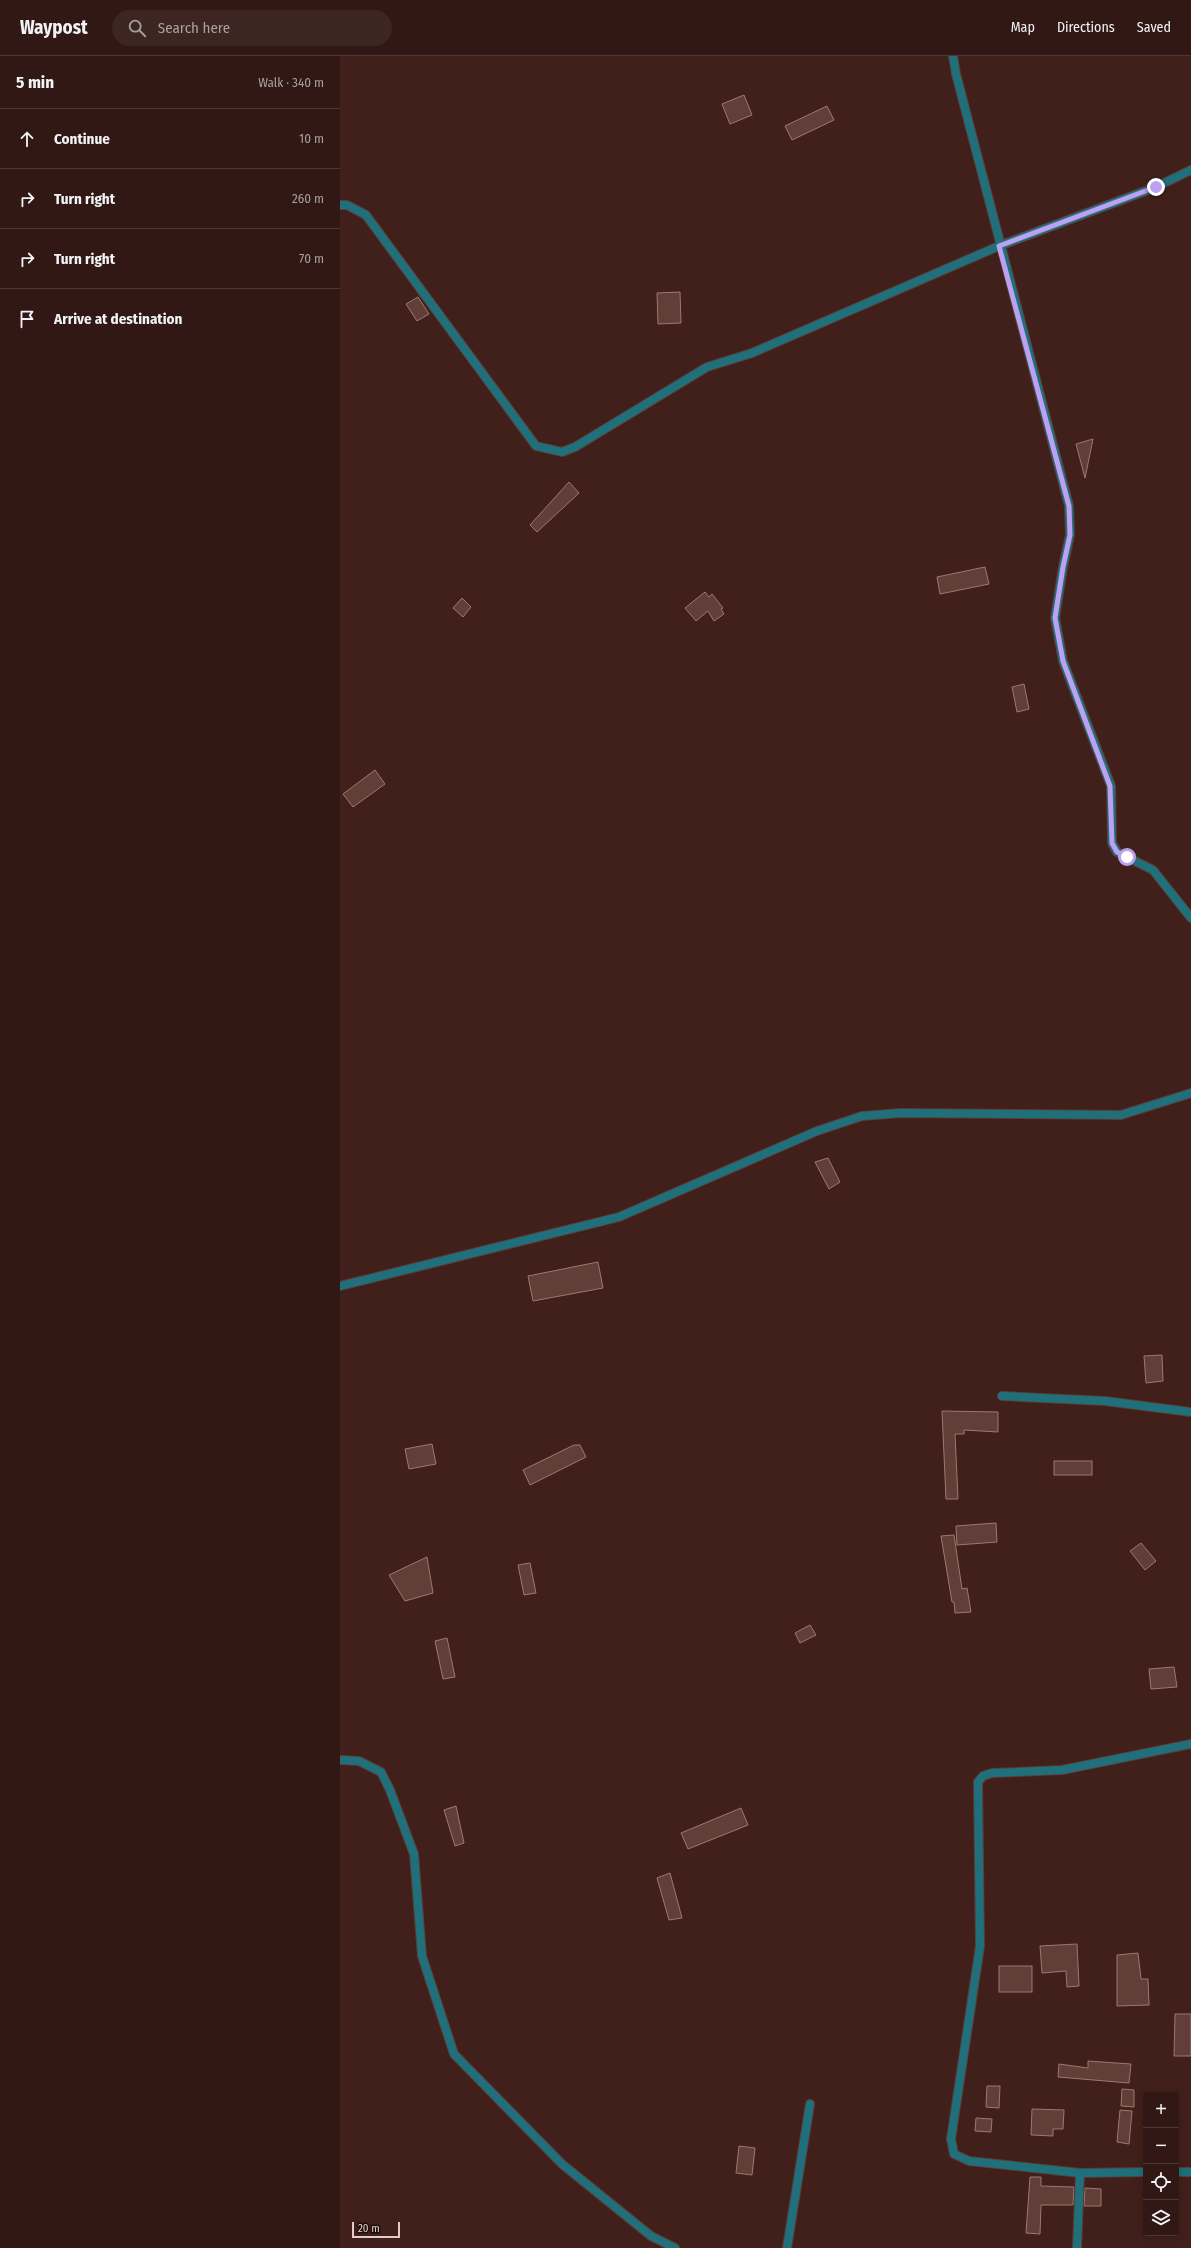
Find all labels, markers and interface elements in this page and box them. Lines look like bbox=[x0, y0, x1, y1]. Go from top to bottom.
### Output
search box bbox=[112, 10, 392, 46]
text: Waypost bbox=[20, 16, 88, 39]
icon: search bbox=[126, 17, 148, 39]
text: Search here bbox=[158, 19, 230, 37]
text: Map bbox=[1011, 19, 1035, 36]
text: Directions bbox=[1057, 19, 1115, 36]
text: Saved bbox=[1137, 19, 1171, 36]
text: 5 min bbox=[16, 72, 54, 93]
text: Walk · 340 m bbox=[258, 75, 324, 90]
icon: ahead bbox=[16, 128, 38, 150]
text: Continue bbox=[54, 130, 110, 148]
text: 10 m bbox=[299, 131, 324, 146]
route end bbox=[1147, 178, 1165, 196]
icon: right bbox=[16, 188, 38, 210]
text: Turn right bbox=[54, 190, 115, 208]
text: 260 m bbox=[292, 191, 324, 206]
icon: right bbox=[16, 248, 38, 270]
text: Turn right bbox=[54, 250, 115, 268]
text: 70 m bbox=[299, 251, 324, 266]
icon: arrive bbox=[16, 308, 38, 330]
text: Arrive at destination bbox=[54, 310, 182, 328]
route start bbox=[1118, 848, 1136, 866]
map controls bbox=[1143, 2092, 1179, 2236]
button: + bbox=[1143, 2092, 1179, 2128]
button: − bbox=[1143, 2128, 1179, 2164]
button: locate bbox=[1143, 2164, 1179, 2200]
button: layers bbox=[1143, 2200, 1179, 2236]
scale bar bbox=[352, 2220, 400, 2239]
text: 20 m bbox=[358, 2222, 380, 2235]

